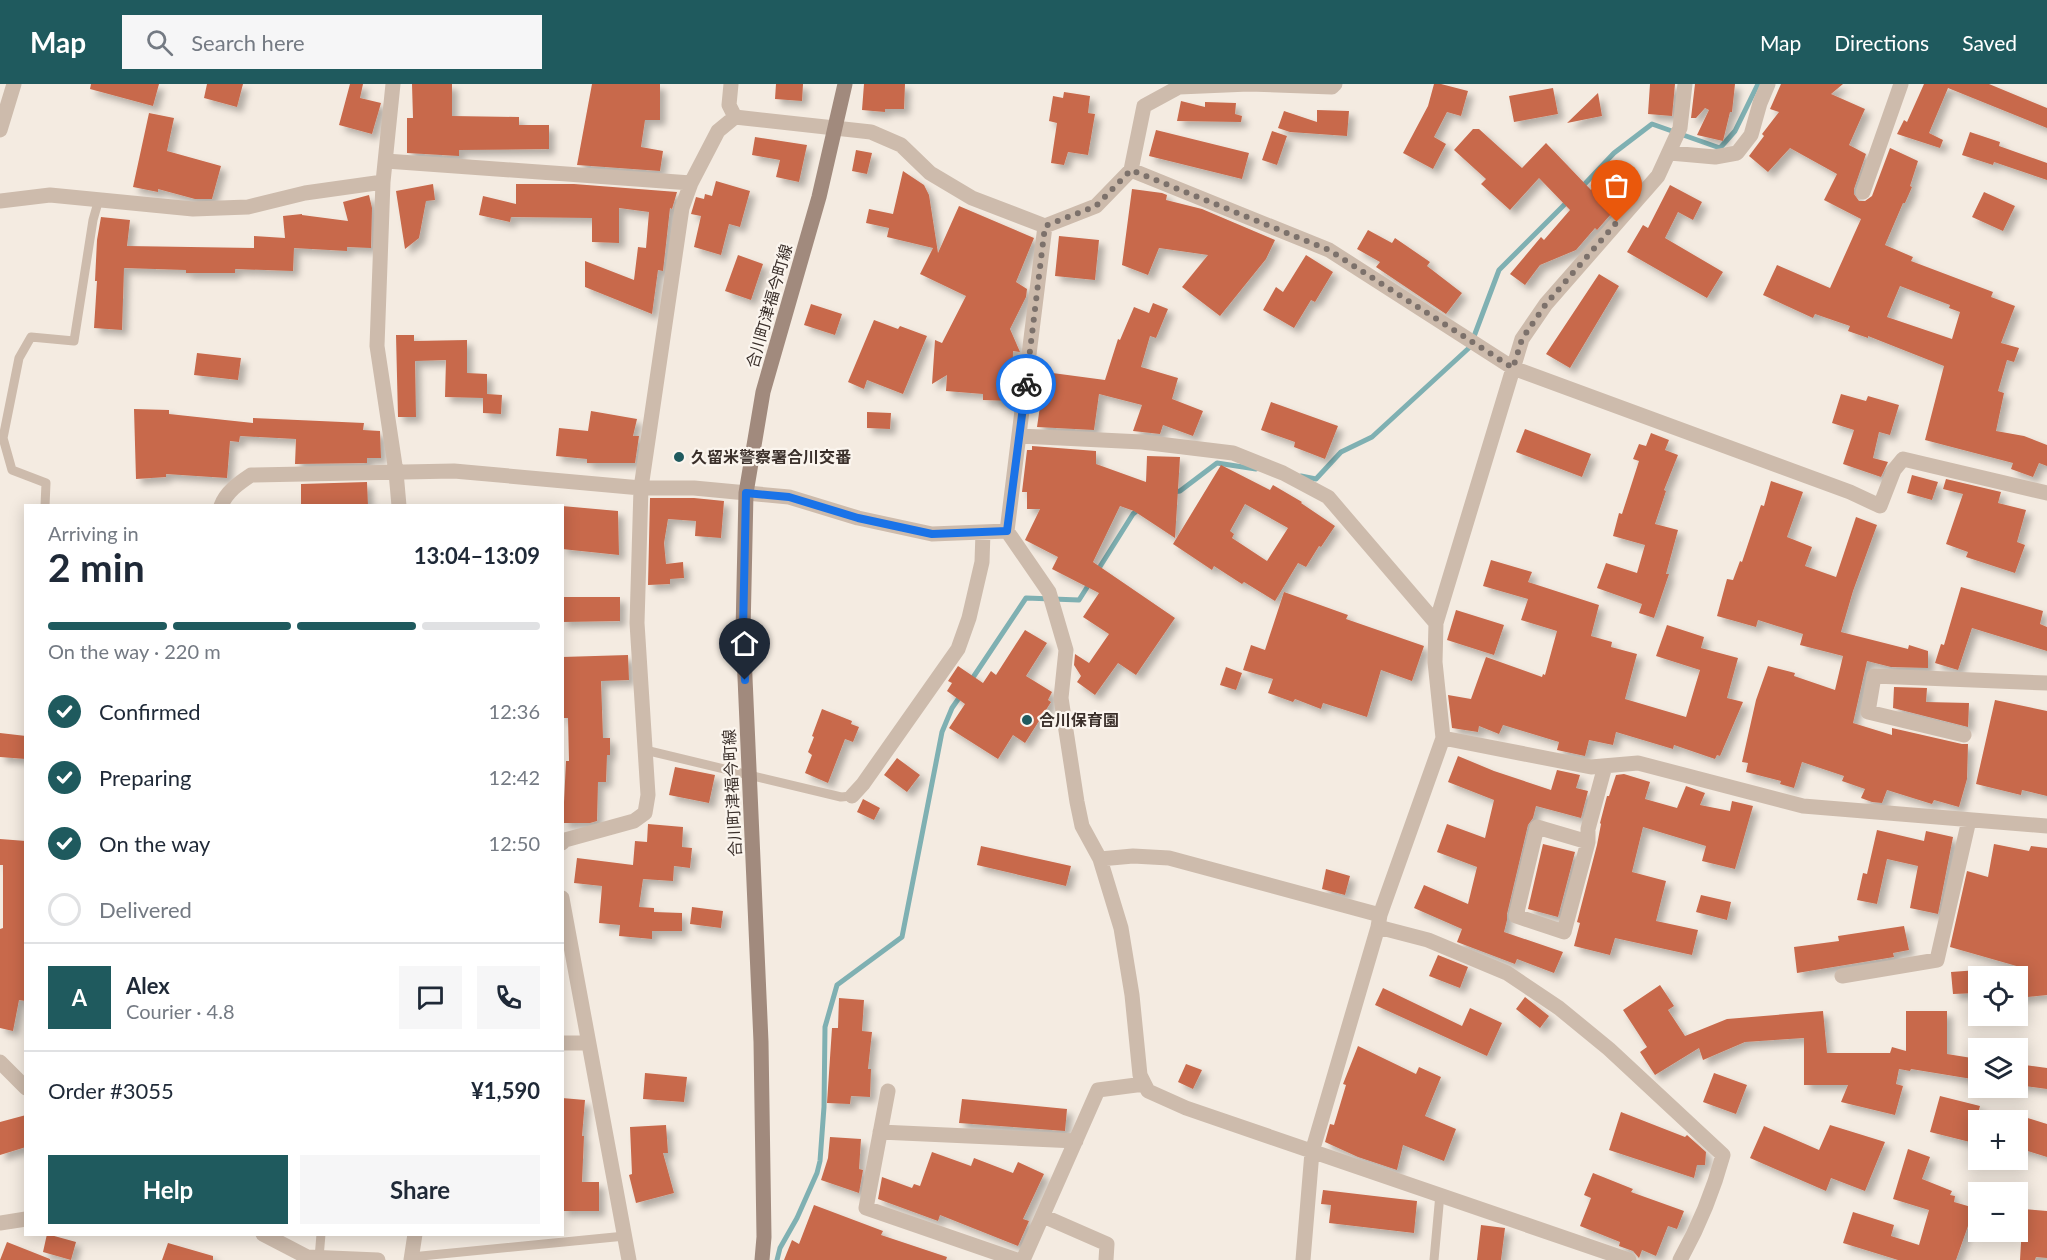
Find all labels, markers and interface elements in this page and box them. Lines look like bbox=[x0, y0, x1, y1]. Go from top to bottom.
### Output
search box bbox=[122, 15, 542, 69]
text: Map bbox=[30, 25, 86, 59]
icon: search bbox=[143, 26, 176, 59]
text: Search here bbox=[191, 29, 305, 56]
text: Map bbox=[1760, 30, 1801, 55]
text: Directions bbox=[1834, 30, 1929, 55]
text: Saved bbox=[1962, 30, 2017, 55]
pin bbox=[1591, 160, 1642, 222]
icon: bag bbox=[1600, 169, 1633, 202]
street label: 合川町津福今町線 bbox=[742, 242, 795, 370]
courier bbox=[996, 354, 1056, 414]
icon: bike bbox=[1010, 368, 1043, 401]
place label: 久留米警察署合川交番 bbox=[691, 447, 851, 466]
marker: 久留米警察署合川交番 bbox=[672, 450, 686, 464]
text: Arriving in bbox=[48, 521, 139, 545]
text: 13:04–13:09 bbox=[414, 542, 540, 569]
text: 2 min bbox=[48, 544, 145, 590]
pin bbox=[719, 618, 770, 680]
icon: home bbox=[728, 627, 761, 660]
text: On the way · 220 m bbox=[48, 639, 221, 663]
icon: check bbox=[48, 695, 81, 728]
text: Confirmed bbox=[99, 698, 201, 725]
text: 12:36 bbox=[489, 699, 540, 723]
place label: 合川保育園 bbox=[1039, 710, 1119, 729]
marker: 合川保育園 bbox=[1020, 713, 1034, 727]
street label: 合川町津福今町線 bbox=[719, 729, 744, 857]
icon: check bbox=[48, 761, 81, 794]
text: Preparing bbox=[99, 764, 191, 791]
text: 12:42 bbox=[489, 765, 540, 789]
icon: check bbox=[48, 827, 81, 860]
text: On the way bbox=[99, 830, 210, 857]
text: 12:50 bbox=[489, 831, 540, 855]
text: Delivered bbox=[99, 896, 192, 923]
button: chat bbox=[399, 966, 462, 1029]
button: phone bbox=[477, 966, 540, 1029]
map controls bbox=[1968, 966, 2028, 1242]
button: locate bbox=[1968, 966, 2028, 1026]
text: Alex bbox=[126, 972, 170, 999]
text: A bbox=[72, 984, 87, 1011]
text: Courier · 4.8 bbox=[126, 999, 235, 1023]
button: layers bbox=[1968, 1038, 2028, 1098]
text: Order #3055 bbox=[48, 1077, 174, 1104]
text: ¥1,590 bbox=[471, 1077, 540, 1104]
button: + bbox=[1968, 1110, 2028, 1170]
button: Help bbox=[48, 1155, 288, 1224]
button: Share bbox=[300, 1155, 540, 1224]
button: − bbox=[1968, 1182, 2028, 1242]

